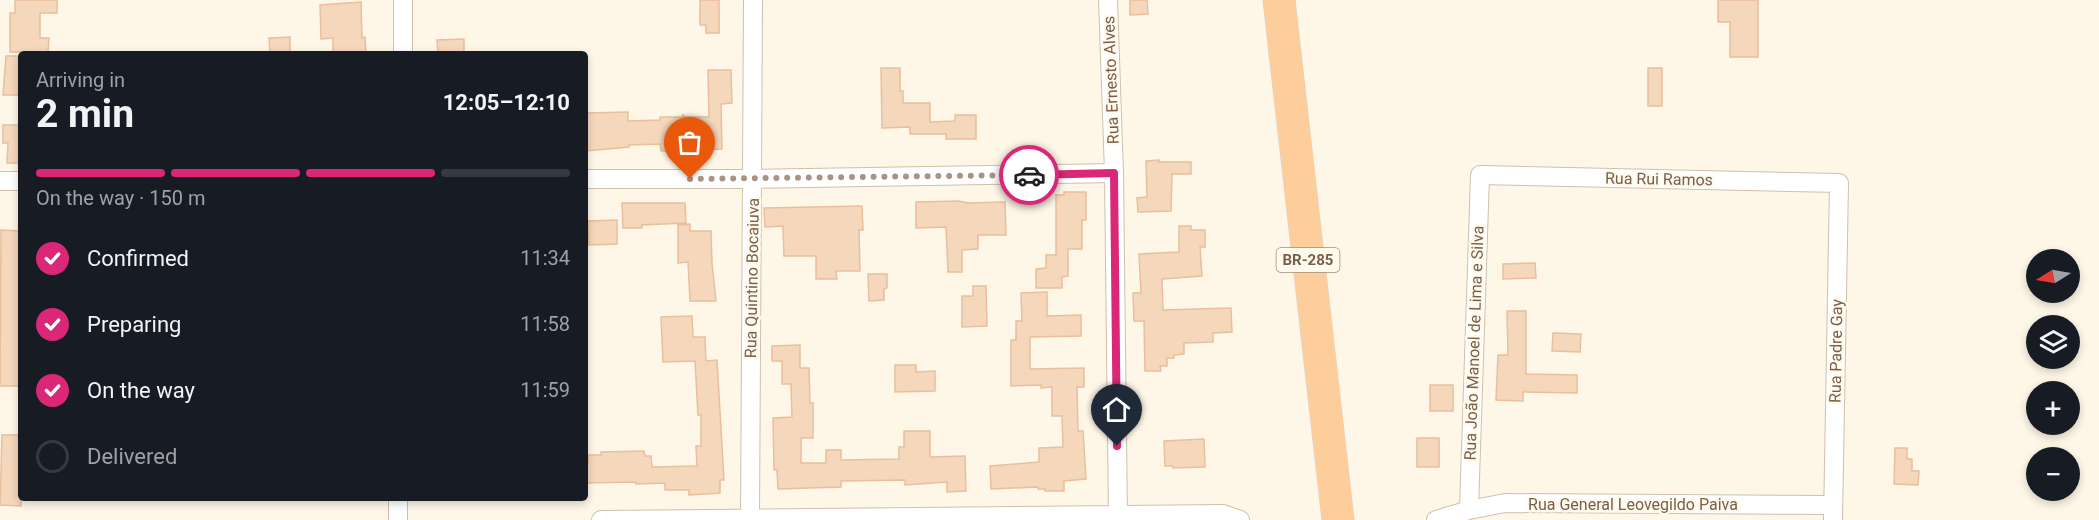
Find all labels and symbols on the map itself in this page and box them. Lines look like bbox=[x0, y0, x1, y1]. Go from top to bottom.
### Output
street label: Rua Ernesto Alves bbox=[1099, 16, 1123, 144]
pin bbox=[664, 117, 715, 179]
courier bbox=[999, 145, 1059, 205]
street label: Rua Rui Ramos bbox=[1605, 169, 1713, 189]
street label: Rua Quintino Bocaiuva bbox=[741, 198, 763, 358]
street label: Rua João Manoel de Lima e Silva bbox=[1460, 225, 1488, 461]
road number: BR-285 bbox=[1276, 248, 1340, 272]
north arrow bbox=[2026, 249, 2080, 303]
street label: Rua Padre Gay bbox=[1826, 298, 1846, 403]
pin bbox=[1091, 384, 1142, 446]
street label: Rua General Leovegildo Paiva bbox=[1528, 495, 1738, 514]

